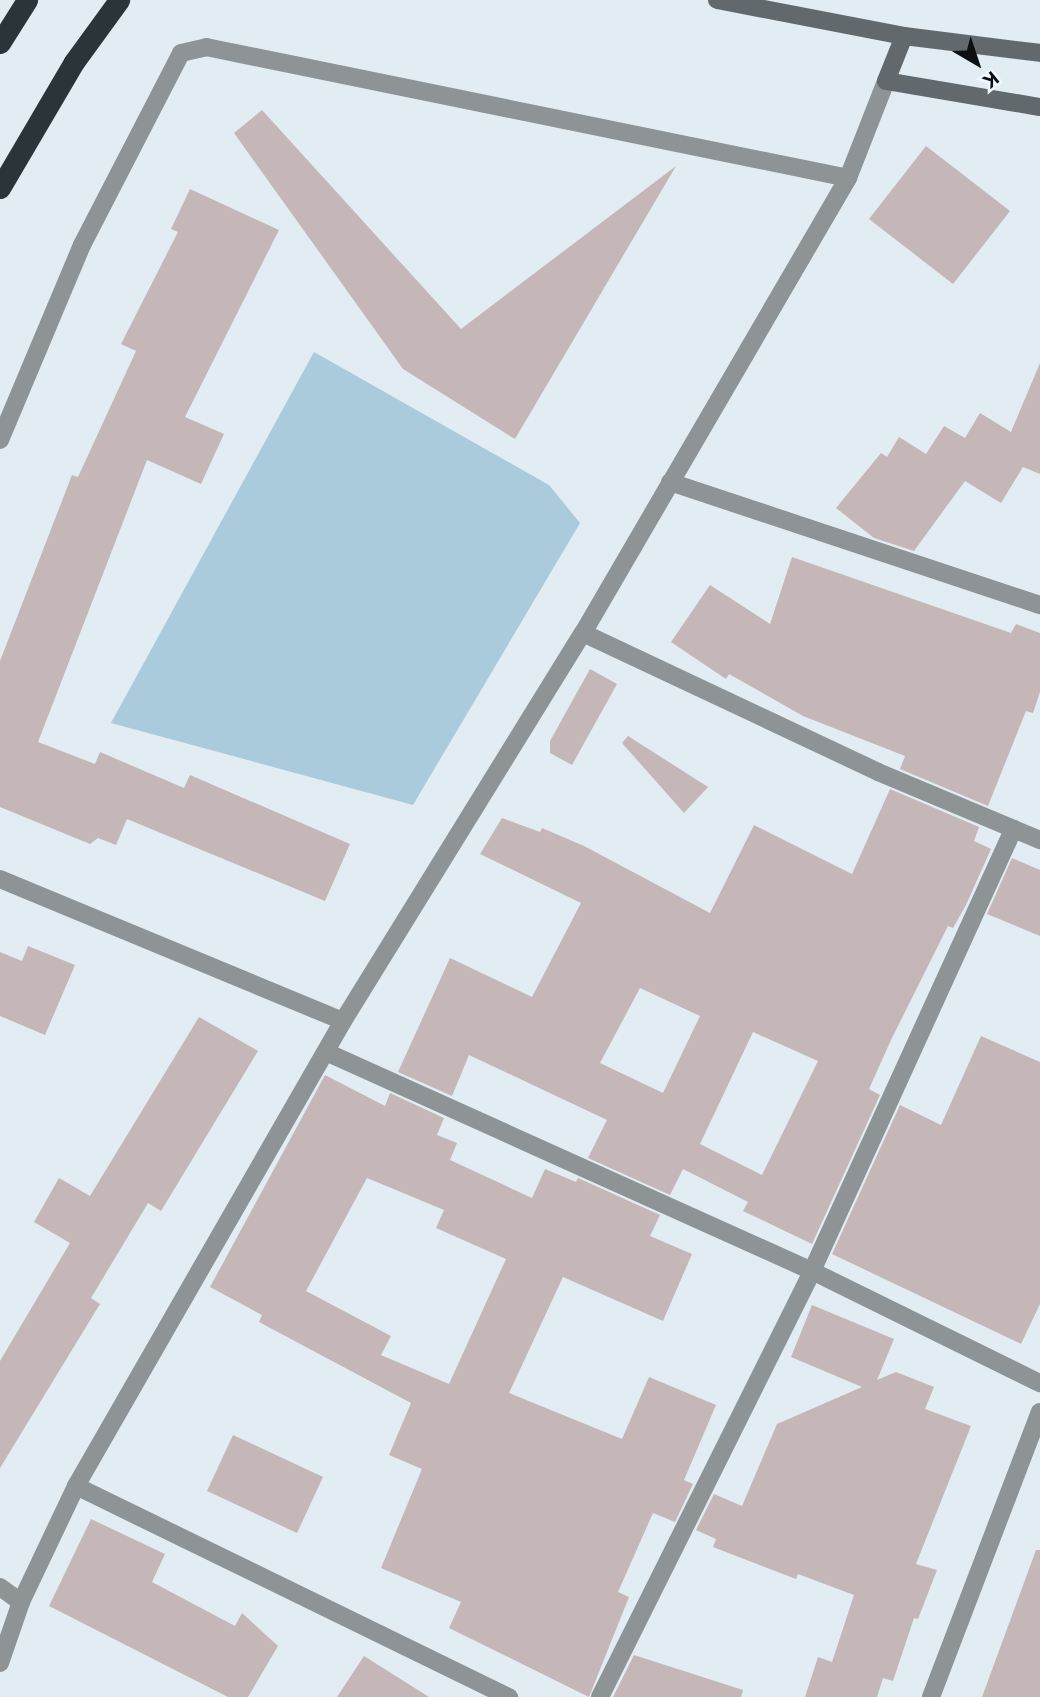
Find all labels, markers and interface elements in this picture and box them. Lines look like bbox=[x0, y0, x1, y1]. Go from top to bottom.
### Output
north arrow bbox=[942, 28, 1012, 98]
text: K bbox=[978, 66, 1003, 93]

